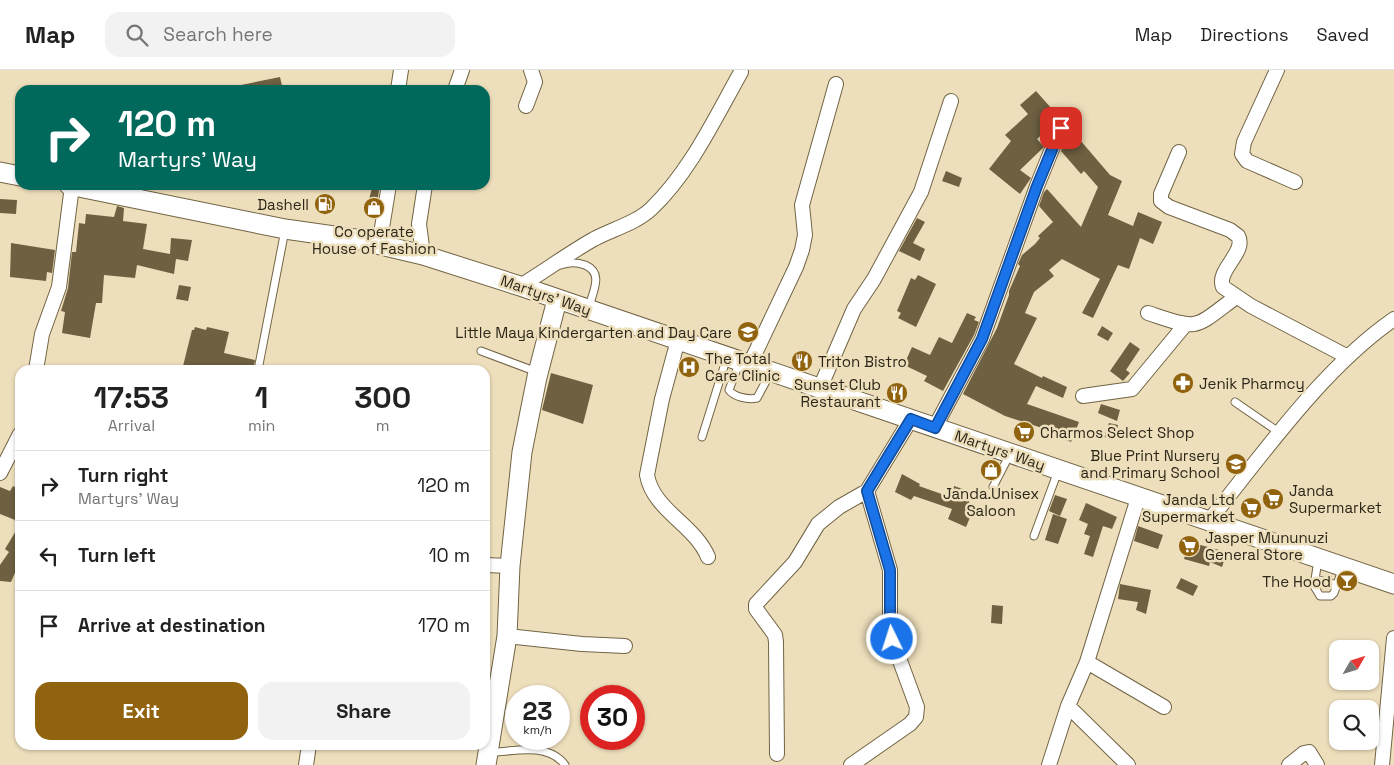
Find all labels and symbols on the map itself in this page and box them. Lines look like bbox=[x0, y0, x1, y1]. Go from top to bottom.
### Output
pin bbox=[1040, 107, 1082, 149]
fuel station icon: Dashell bbox=[313, 192, 337, 216]
place label: Dashell bbox=[257, 195, 309, 214]
shop icon: Co operate House of Fashion bbox=[362, 196, 386, 220]
place label: Co operate House of Fashion bbox=[312, 222, 436, 258]
street label: Martyrs' Way bbox=[498, 271, 594, 319]
school or university icon: Little Maya Kindergarten and Day Care bbox=[736, 320, 760, 344]
place label: Little Maya Kindergarten and Day Care bbox=[455, 323, 732, 342]
place label: The Total Care Clinic bbox=[705, 349, 780, 385]
restaurant icon: Triton Bistro bbox=[790, 349, 814, 373]
place label: Triton Bistro bbox=[818, 352, 907, 371]
hospital icon: The Total Care Clinic bbox=[677, 355, 701, 379]
pharmacy icon: Jenik Pharmcy bbox=[1171, 371, 1195, 395]
place label: Jenik Pharmcy bbox=[1199, 374, 1305, 393]
place label: Sunset Club Restaurant bbox=[794, 375, 881, 411]
restaurant icon: Sunset Club Restaurant bbox=[885, 381, 909, 405]
supermarket icon: Charmos Select Shop bbox=[1012, 420, 1036, 444]
place label: Charmos Select Shop bbox=[1040, 423, 1194, 442]
street label: Martyrs' Way bbox=[952, 426, 1048, 474]
place label: Blue Print Nursery and Primary School bbox=[1081, 446, 1220, 482]
school or university icon: Blue Print Nursery and Primary School bbox=[1224, 452, 1248, 476]
shop icon: Janda.Unisex Saloon bbox=[979, 458, 1003, 482]
place label: Janda Supermarket bbox=[1289, 481, 1382, 517]
place label: Janda.Unisex Saloon bbox=[943, 484, 1039, 520]
supermarket icon: Janda Supermarket bbox=[1261, 487, 1285, 511]
place label: Janda Ltd Supermarket bbox=[1142, 490, 1235, 526]
supermarket icon: Janda Ltd Supermarket bbox=[1239, 496, 1263, 520]
place label: Jasper Mununuzi General Store bbox=[1205, 528, 1328, 564]
supermarket icon: Jasper Mununuzi General Store bbox=[1177, 534, 1201, 558]
bar icon: The Hood bbox=[1335, 569, 1359, 593]
place label: The Hood bbox=[1262, 572, 1331, 591]
position arrow bbox=[865, 612, 917, 664]
north arrow bbox=[1329, 640, 1379, 690]
speed limit sign: 30 bbox=[580, 685, 645, 750]

